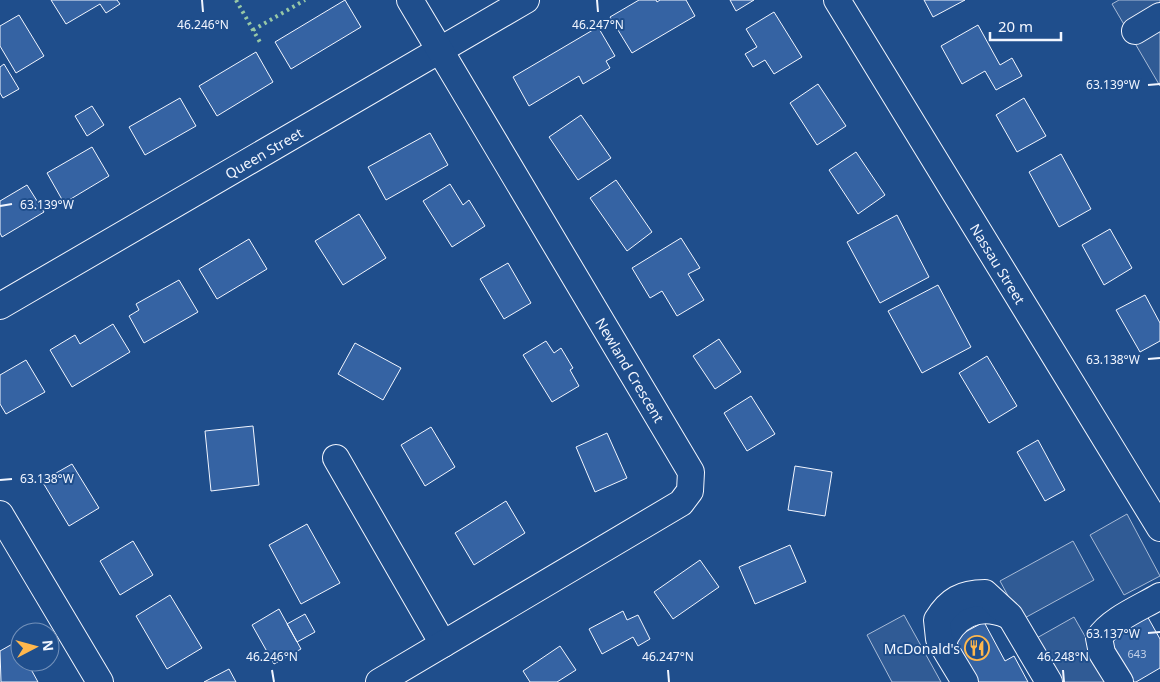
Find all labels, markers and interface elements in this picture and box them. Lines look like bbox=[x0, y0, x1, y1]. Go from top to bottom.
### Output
scale bar bbox=[990, 10, 1061, 42]
text: 46.246°N bbox=[177, 16, 229, 33]
text: 46.247°N bbox=[572, 16, 624, 33]
text: 20 m bbox=[998, 16, 1033, 36]
text: 63.139°W bbox=[1086, 76, 1140, 93]
street label: Queen Street bbox=[221, 123, 306, 183]
text: 63.139°W bbox=[20, 196, 74, 213]
street label: Nassau Street bbox=[966, 220, 1030, 307]
street label: Newland Crescent bbox=[591, 314, 669, 426]
text: 63.138°W bbox=[1086, 351, 1140, 368]
text: 63.138°W bbox=[20, 470, 74, 487]
north arrow bbox=[10, 622, 60, 672]
text: 63.137°W bbox=[1086, 625, 1140, 642]
restaurant icon: McDonald's bbox=[964, 635, 990, 661]
text: N bbox=[38, 639, 58, 652]
place label: McDonald's bbox=[884, 639, 960, 658]
house number: 643 bbox=[1128, 646, 1146, 661]
text: 46.246°N bbox=[246, 648, 298, 665]
text: 46.247°N bbox=[642, 648, 694, 665]
text: 46.248°N bbox=[1037, 648, 1089, 665]

